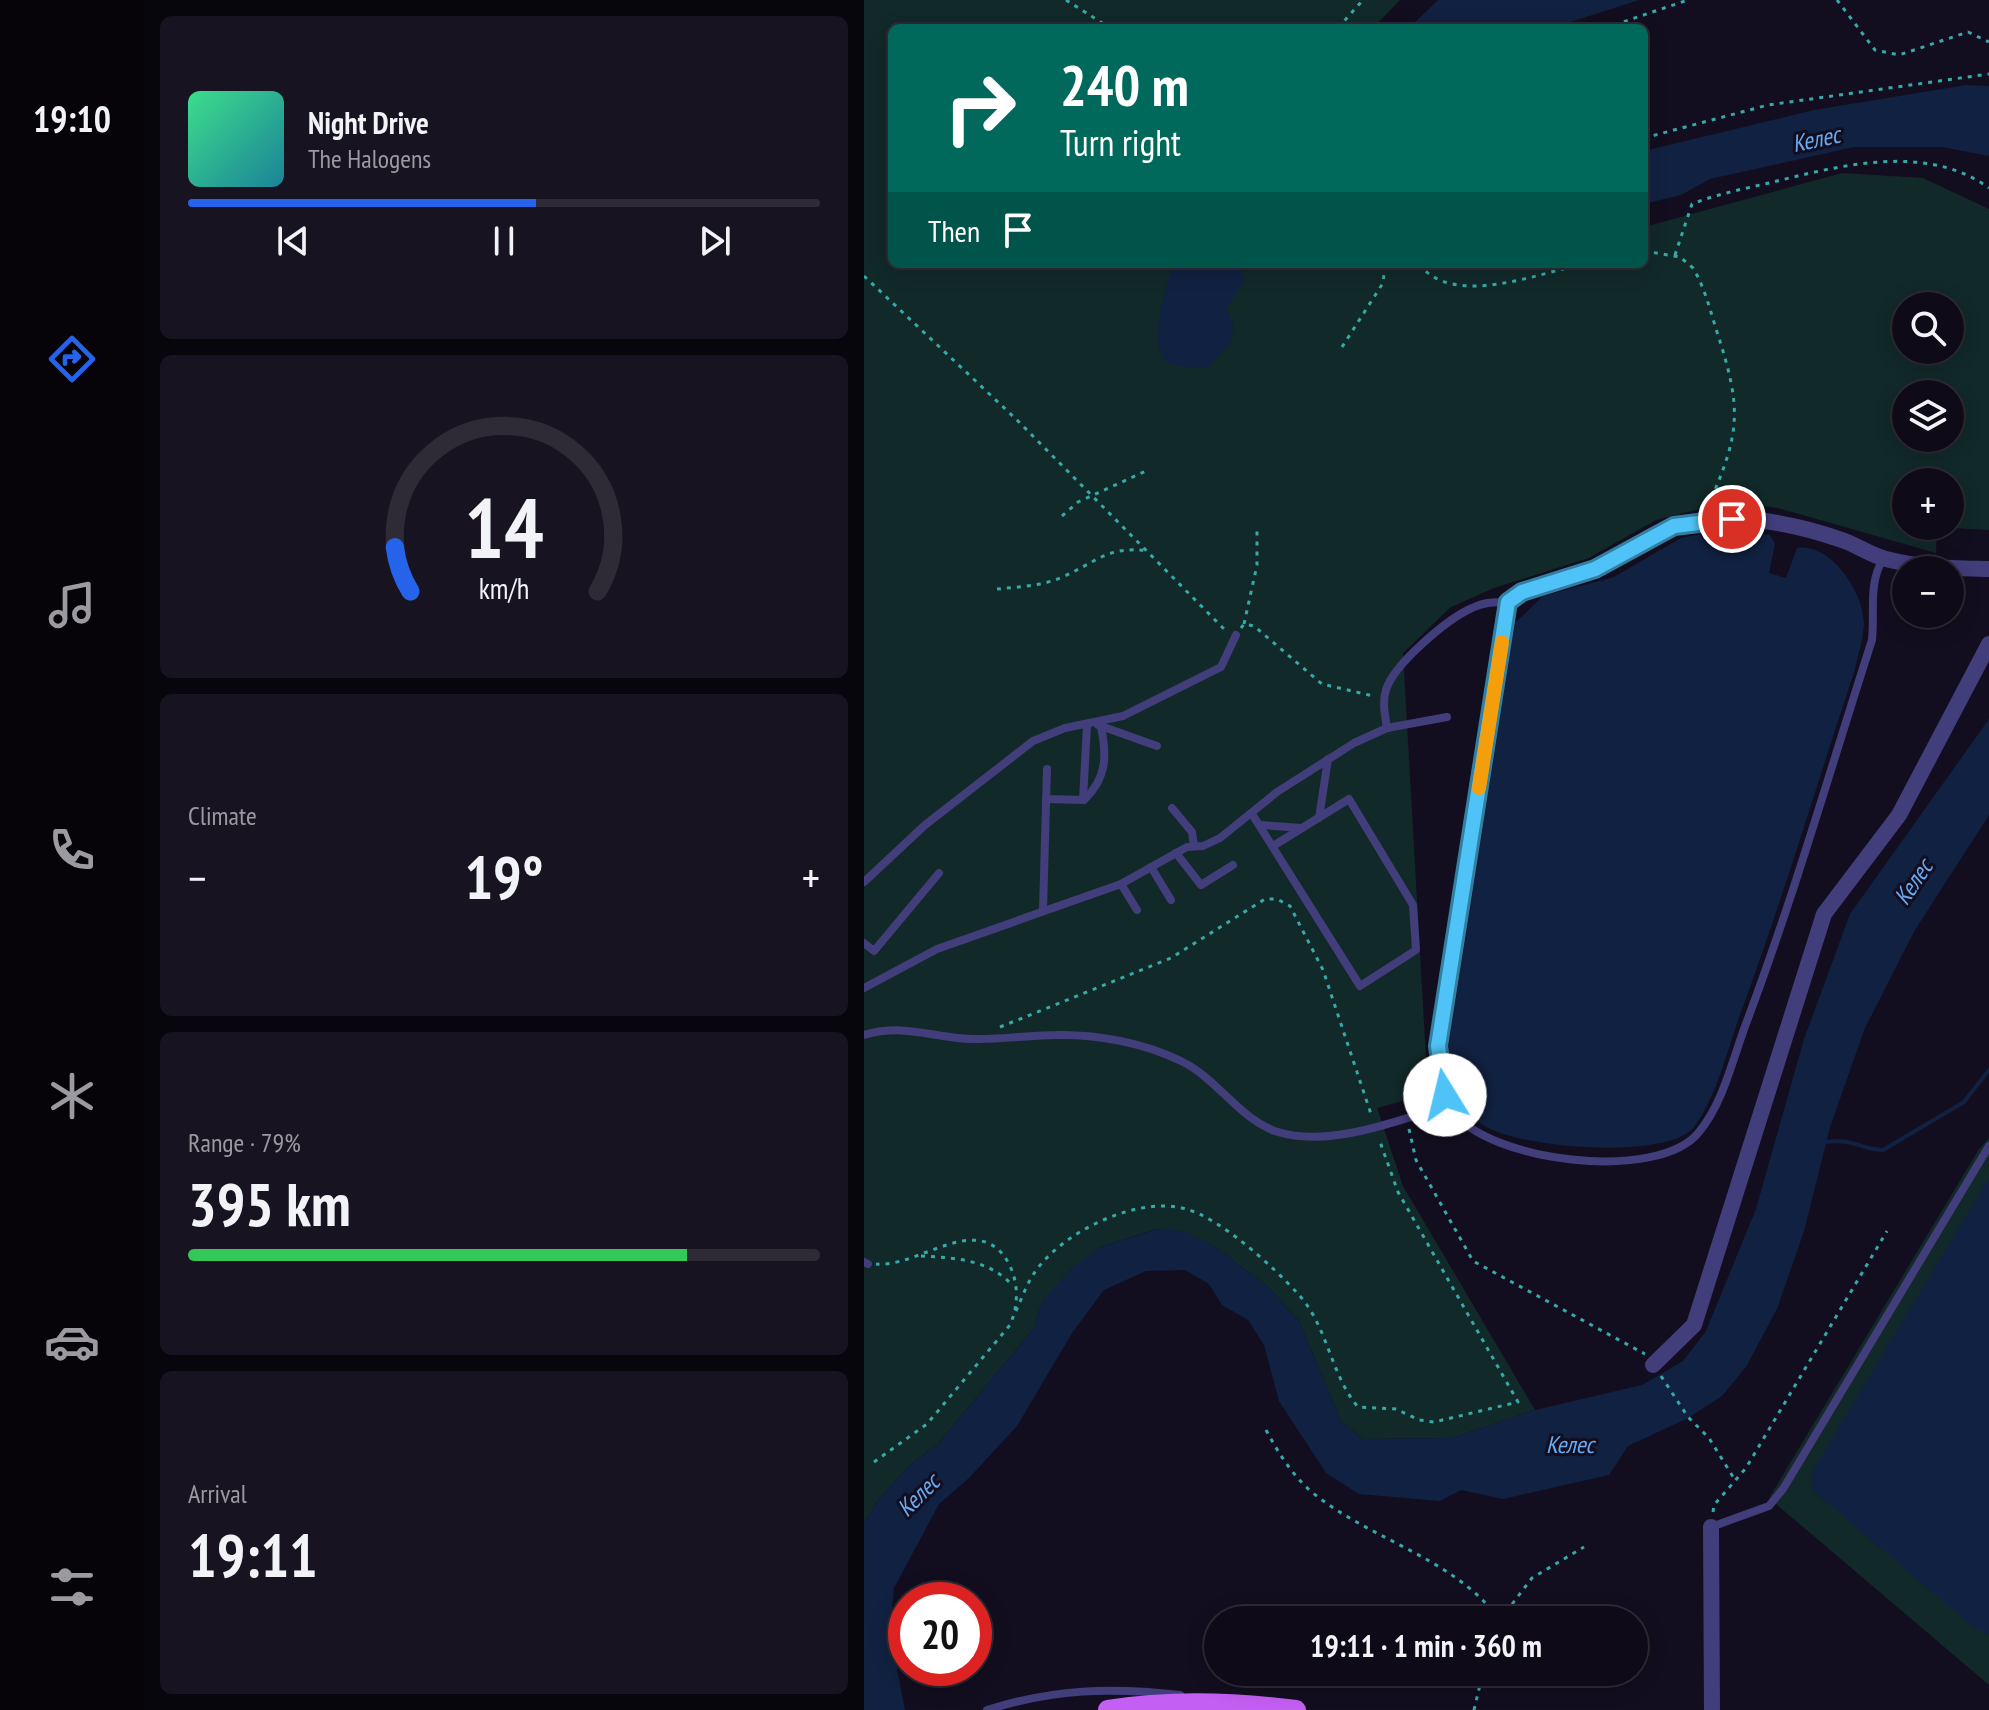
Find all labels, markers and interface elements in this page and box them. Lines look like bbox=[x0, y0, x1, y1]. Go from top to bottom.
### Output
text: 240 m bbox=[1060, 49, 1189, 121]
icon: right bbox=[928, 56, 1032, 160]
text: 19:10 bbox=[33, 95, 111, 142]
text: Night Drive bbox=[308, 103, 429, 142]
water label: Келес bbox=[1789, 118, 1845, 159]
text: Turn right bbox=[1060, 119, 1181, 166]
text: The Halogens bbox=[308, 142, 431, 175]
icon: arrive bbox=[996, 208, 1040, 252]
text: Then bbox=[928, 211, 980, 250]
icon: previous bbox=[271, 219, 315, 263]
icon: pause bbox=[482, 219, 526, 263]
icon: next bbox=[693, 219, 737, 263]
map controls bbox=[1892, 292, 1964, 628]
button: search bbox=[1892, 292, 1964, 364]
icon: directions bbox=[44, 331, 100, 387]
button: layers bbox=[1892, 380, 1964, 452]
button: + bbox=[1892, 468, 1964, 540]
text: 14 bbox=[464, 473, 544, 581]
pin bbox=[1698, 485, 1766, 553]
icon: arrive bbox=[1710, 497, 1754, 541]
button: − bbox=[1892, 556, 1964, 628]
text: km/h bbox=[479, 570, 529, 607]
icon: music bbox=[44, 577, 100, 633]
text: Climate bbox=[188, 799, 257, 832]
icon: phone bbox=[44, 822, 100, 878]
text: 19° bbox=[464, 838, 544, 916]
text: − bbox=[188, 849, 206, 906]
text: + bbox=[802, 849, 820, 906]
water label: Келес bbox=[1887, 851, 1941, 911]
position arrow bbox=[1403, 1053, 1487, 1137]
icon: climate bbox=[44, 1068, 100, 1124]
text: Range · 79% bbox=[188, 1126, 301, 1159]
text: 395 km bbox=[188, 1165, 351, 1243]
icon: car bbox=[44, 1314, 100, 1370]
water label: Келес bbox=[1546, 1429, 1597, 1460]
water label: Келес bbox=[890, 1465, 948, 1523]
text: Arrival bbox=[188, 1477, 247, 1510]
text: 19:11 bbox=[188, 1516, 318, 1594]
icon: filters bbox=[44, 1559, 100, 1615]
speed limit sign: 20 bbox=[888, 1582, 992, 1686]
text: 19:11 · 1 min · 360 m bbox=[1310, 1626, 1542, 1665]

